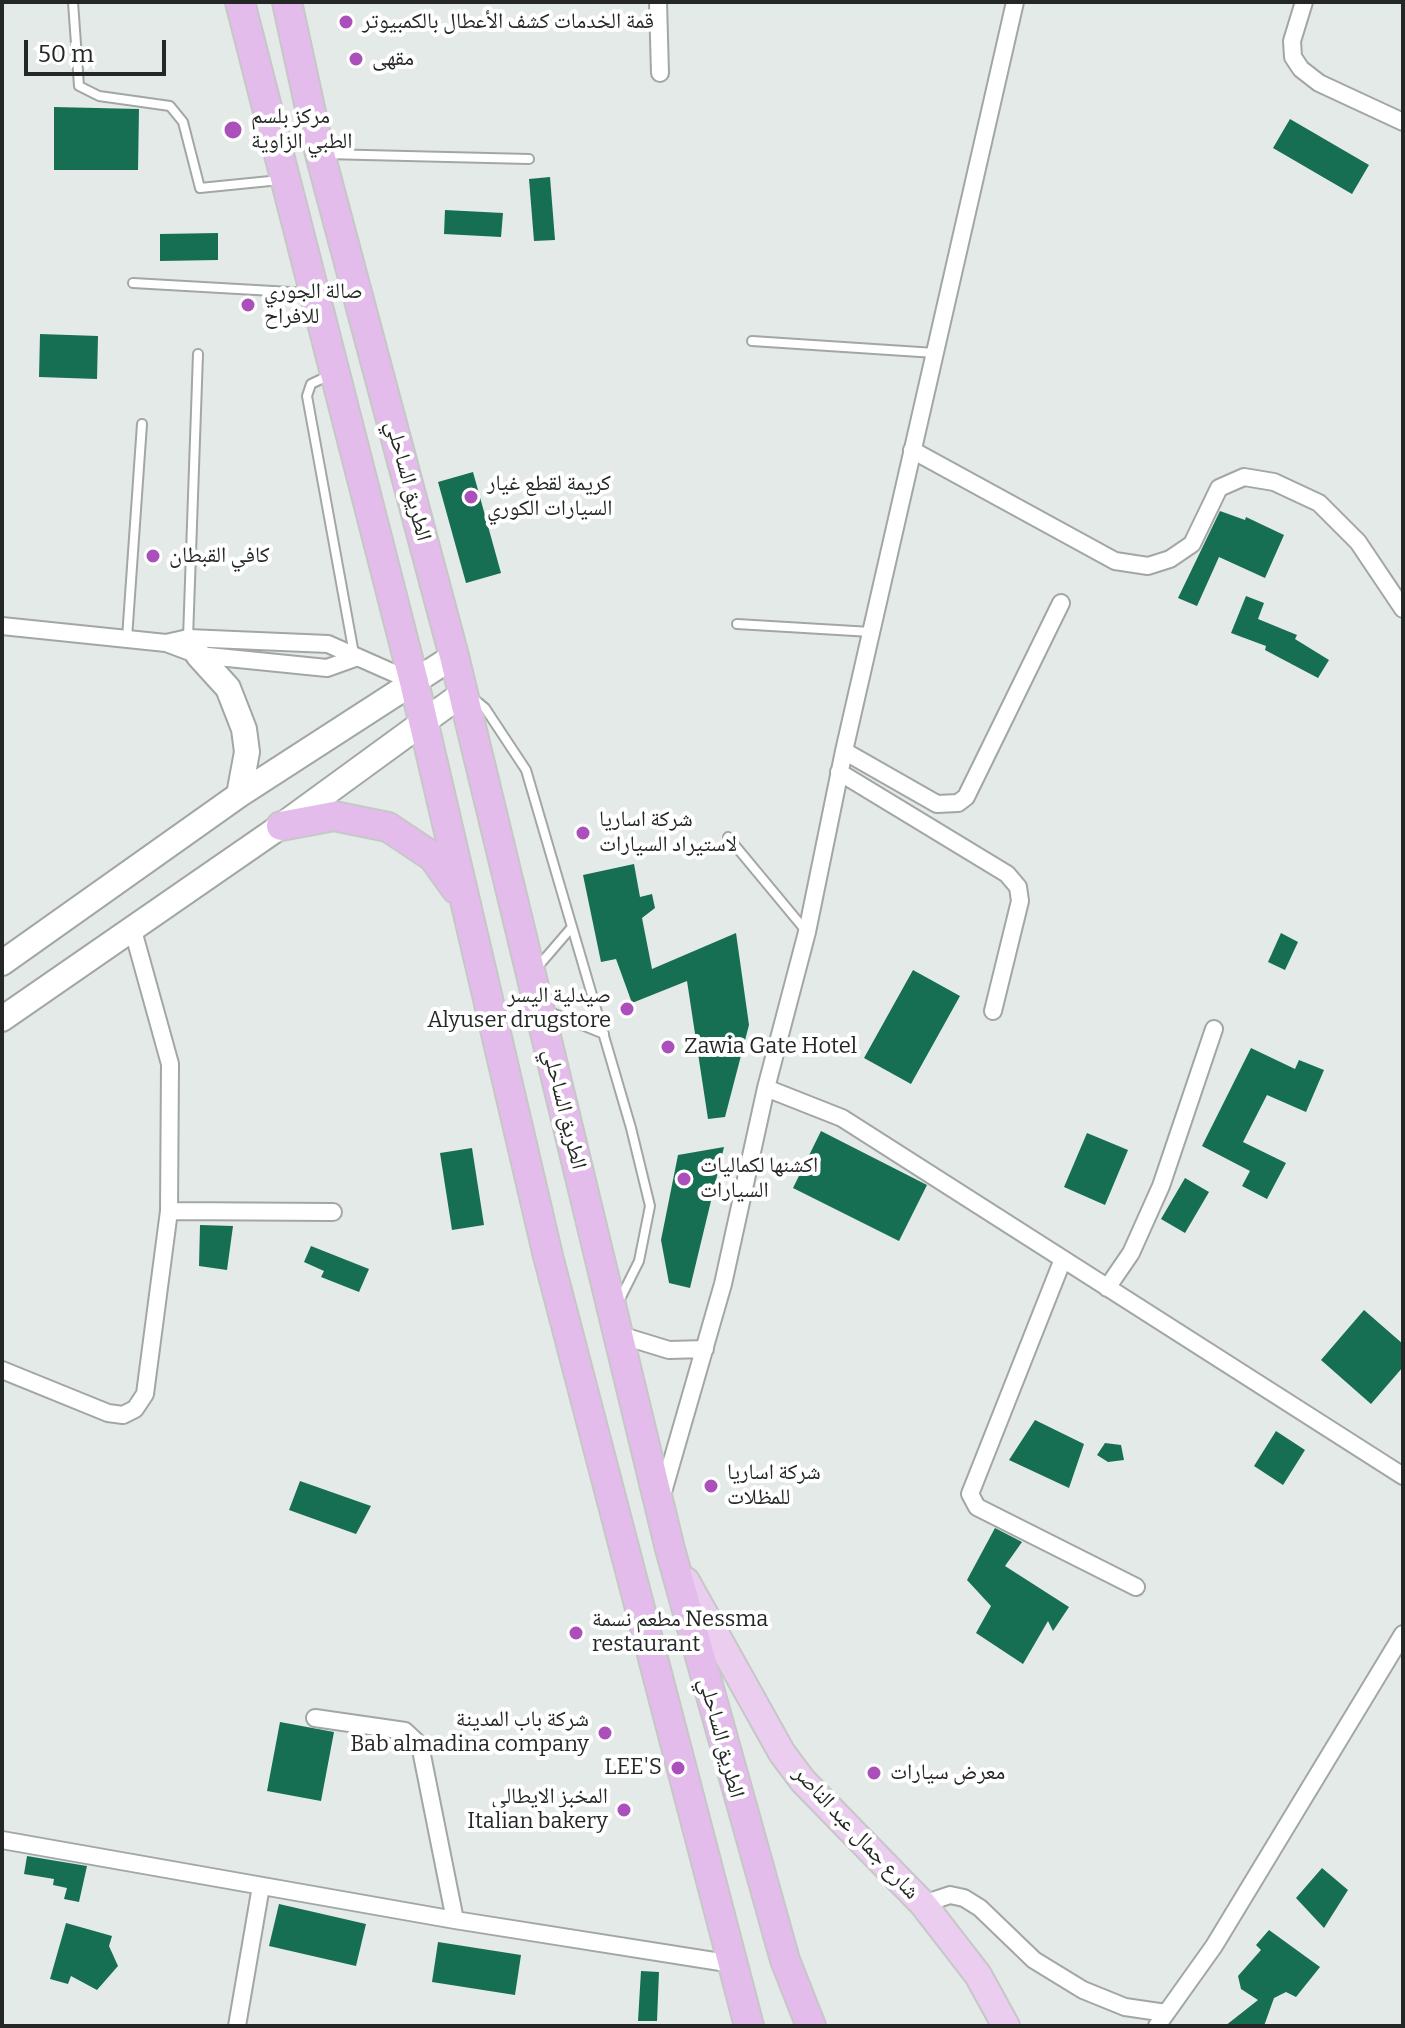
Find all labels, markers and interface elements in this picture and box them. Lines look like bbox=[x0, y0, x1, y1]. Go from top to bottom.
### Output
place label: قمة الخدمات كشف الأعطال بالكمبيوتر bbox=[362, 9, 654, 35]
marker: قمة الخدمات كشف الأعطال بالكمبيوتر bbox=[337, 13, 355, 31]
scale bar bbox=[28, 24, 170, 74]
text: 50 m bbox=[38, 40, 94, 68]
place label: مقهى bbox=[372, 46, 414, 72]
marker: مقهى bbox=[347, 50, 365, 68]
place label: مركز بلسم الطبي الزاوية bbox=[251, 104, 352, 156]
marker: مركز بلسم الطبي الزاوية bbox=[222, 119, 244, 141]
place label: صالة الجوري للافراح bbox=[264, 279, 363, 330]
marker: صالة الجوري للافراح bbox=[239, 296, 257, 314]
street label: الطريق الساحلي bbox=[379, 418, 437, 544]
place label: كريمة لقطع غيار السيارات الكوري bbox=[487, 471, 612, 522]
marker: كريمة لقطع غيار السيارات الكوري bbox=[462, 488, 480, 506]
place label: كافي القبطان bbox=[169, 543, 270, 569]
marker: كافي القبطان bbox=[144, 547, 162, 565]
place label: شركة اساريا لاستيراد السيارات bbox=[599, 807, 737, 858]
marker: شركة اساريا لاستيراد السيارات bbox=[574, 824, 592, 842]
place label: صيدلية اليسر Alyuser drugstore bbox=[427, 983, 611, 1034]
marker: صيدلية اليسر Alyuser drugstore bbox=[618, 1000, 636, 1018]
place label: Zawia Gate Hotel bbox=[684, 1034, 857, 1060]
marker: Zawia Gate Hotel bbox=[659, 1038, 677, 1056]
street label: الطريق الساحلي bbox=[536, 1046, 592, 1172]
place label: اكشنها لكماليات السيارات bbox=[700, 1153, 818, 1204]
marker: اكشنها لكماليات السيارات bbox=[675, 1170, 693, 1188]
place label: شركة اساريا للمظلات bbox=[727, 1460, 821, 1512]
marker: شركة اساريا للمظلات bbox=[702, 1477, 720, 1495]
place label: مطعم نسمة Nessma restaurant bbox=[592, 1607, 768, 1658]
marker: مطعم نسمة Nessma restaurant bbox=[567, 1624, 585, 1642]
street label: الطريق الساحلي bbox=[692, 1675, 750, 1801]
place label: شركة باب المدينة Bab almadina company bbox=[350, 1707, 589, 1758]
marker: شركة باب المدينة Bab almadina company bbox=[596, 1724, 614, 1742]
place label: LEE'S bbox=[604, 1755, 662, 1781]
marker: LEE'S bbox=[669, 1759, 687, 1777]
place label: معرض سيارات bbox=[890, 1760, 1005, 1786]
street label: شارع جمال عبد الناصر bbox=[787, 1761, 925, 1905]
marker: معرض سيارات bbox=[865, 1764, 883, 1782]
place label: المخبز الايطالي Italian bakery bbox=[467, 1784, 608, 1836]
marker: المخبز الايطالي Italian bakery bbox=[615, 1801, 633, 1819]

